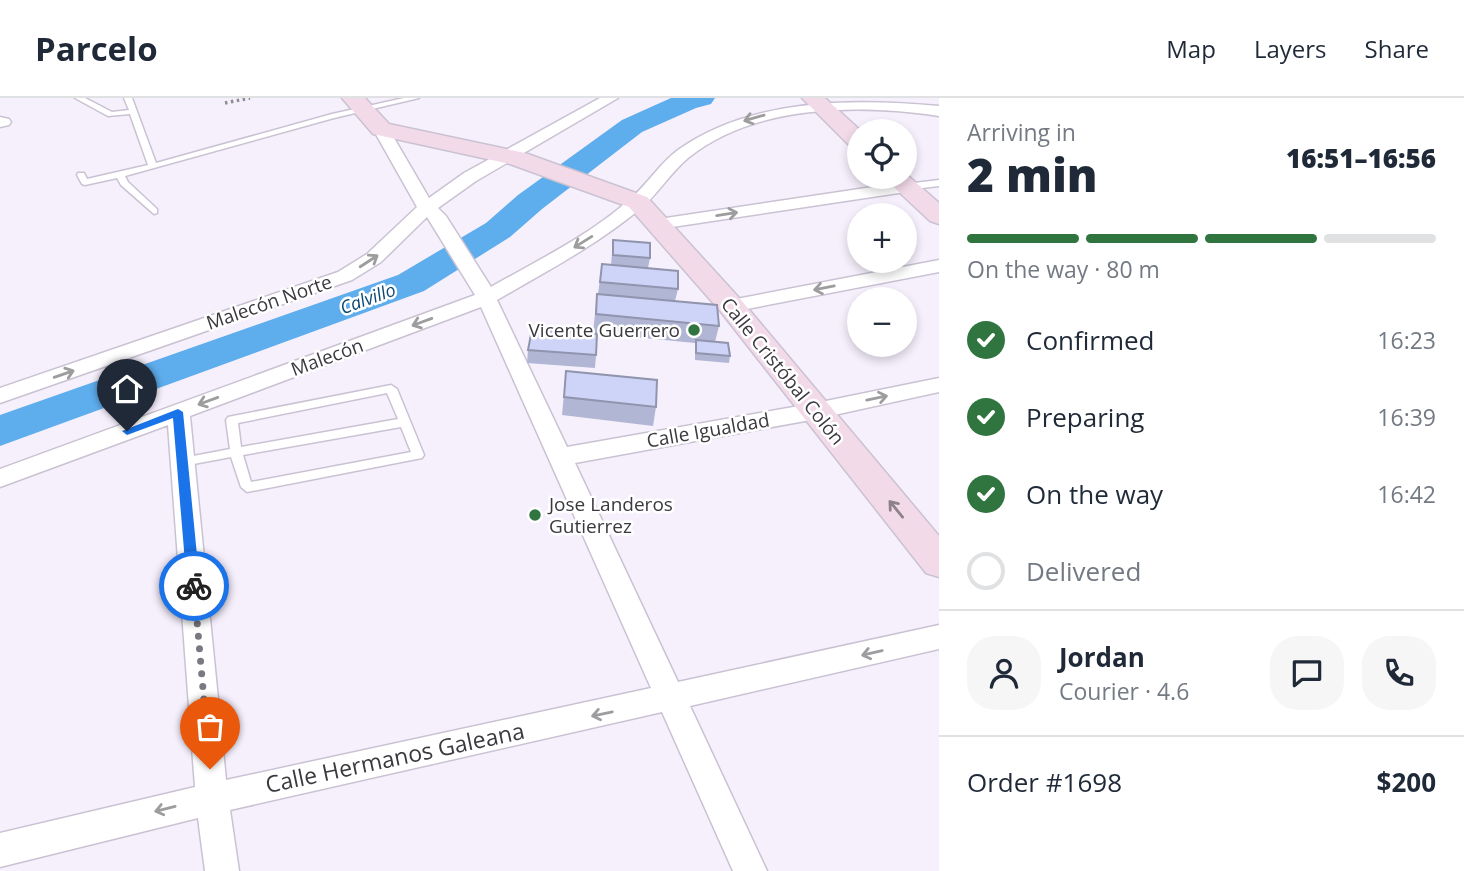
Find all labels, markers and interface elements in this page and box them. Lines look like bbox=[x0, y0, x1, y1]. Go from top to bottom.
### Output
text: Parcelo bbox=[35, 26, 158, 71]
text: Map bbox=[1166, 32, 1216, 65]
text: Layers bbox=[1254, 32, 1327, 65]
text: Share bbox=[1365, 32, 1429, 65]
one-way arrow bbox=[744, 112, 766, 125]
text: Arriving in bbox=[967, 116, 1076, 148]
map controls bbox=[847, 119, 917, 357]
button: locate bbox=[847, 119, 917, 189]
text: 16:51–16:56 bbox=[1286, 140, 1436, 176]
text: 2 min bbox=[967, 143, 1098, 205]
button: + bbox=[847, 203, 917, 273]
one-way arrow bbox=[715, 207, 738, 220]
one-way arrow bbox=[573, 236, 593, 250]
one-way arrow bbox=[359, 253, 378, 268]
text: On the way · 80 m bbox=[967, 253, 1160, 285]
street label: Malecón Norte bbox=[203, 268, 335, 336]
water label: Calvillo bbox=[337, 277, 399, 319]
one-way arrow bbox=[813, 282, 836, 295]
button: − bbox=[847, 287, 917, 357]
street label: Calle Cristóbal Colón bbox=[715, 292, 851, 450]
one-way arrow bbox=[411, 317, 433, 329]
place label: Vicente Guerrero bbox=[529, 317, 680, 343]
icon: check bbox=[967, 321, 1005, 359]
marker: Vicente Guerrero bbox=[686, 322, 702, 338]
text: Confirmed bbox=[1026, 322, 1154, 358]
text: 16:23 bbox=[1377, 324, 1436, 356]
street label: Malecón bbox=[287, 332, 367, 382]
pin bbox=[97, 359, 157, 431]
one-way arrow bbox=[53, 367, 75, 379]
icon: home bbox=[108, 370, 146, 408]
one-way arrow bbox=[866, 391, 888, 404]
one-way arrow bbox=[198, 396, 220, 408]
icon: check bbox=[967, 398, 1005, 436]
text: Preparing bbox=[1026, 399, 1144, 435]
text: 16:39 bbox=[1377, 401, 1436, 433]
street label: Calle Igualdad bbox=[645, 406, 771, 454]
icon: check bbox=[967, 475, 1005, 513]
text: On the way bbox=[1026, 476, 1163, 512]
text: 16:42 bbox=[1377, 478, 1436, 510]
place label: Jose Landeros Gutierrez bbox=[547, 491, 673, 539]
one-way arrow bbox=[888, 500, 904, 518]
marker: Jose Landeros Gutierrez bbox=[527, 507, 543, 523]
courier bbox=[159, 551, 229, 621]
text: Delivered bbox=[1026, 553, 1141, 589]
icon: bike bbox=[175, 567, 213, 605]
button: person bbox=[967, 636, 1041, 710]
button: chat bbox=[1270, 636, 1344, 710]
button: phone bbox=[1362, 636, 1436, 710]
text: Jordan bbox=[1059, 639, 1145, 675]
one-way arrow bbox=[862, 647, 884, 660]
text: Courier · 4.6 bbox=[1059, 675, 1189, 707]
pin bbox=[180, 697, 240, 769]
one-way arrow bbox=[591, 707, 614, 721]
icon: bag bbox=[191, 708, 229, 746]
street label: Calle Hermanos Galeana bbox=[262, 714, 527, 800]
text: Order #1698 bbox=[967, 764, 1122, 800]
text: $200 bbox=[1377, 764, 1436, 800]
one-way arrow bbox=[154, 803, 177, 816]

